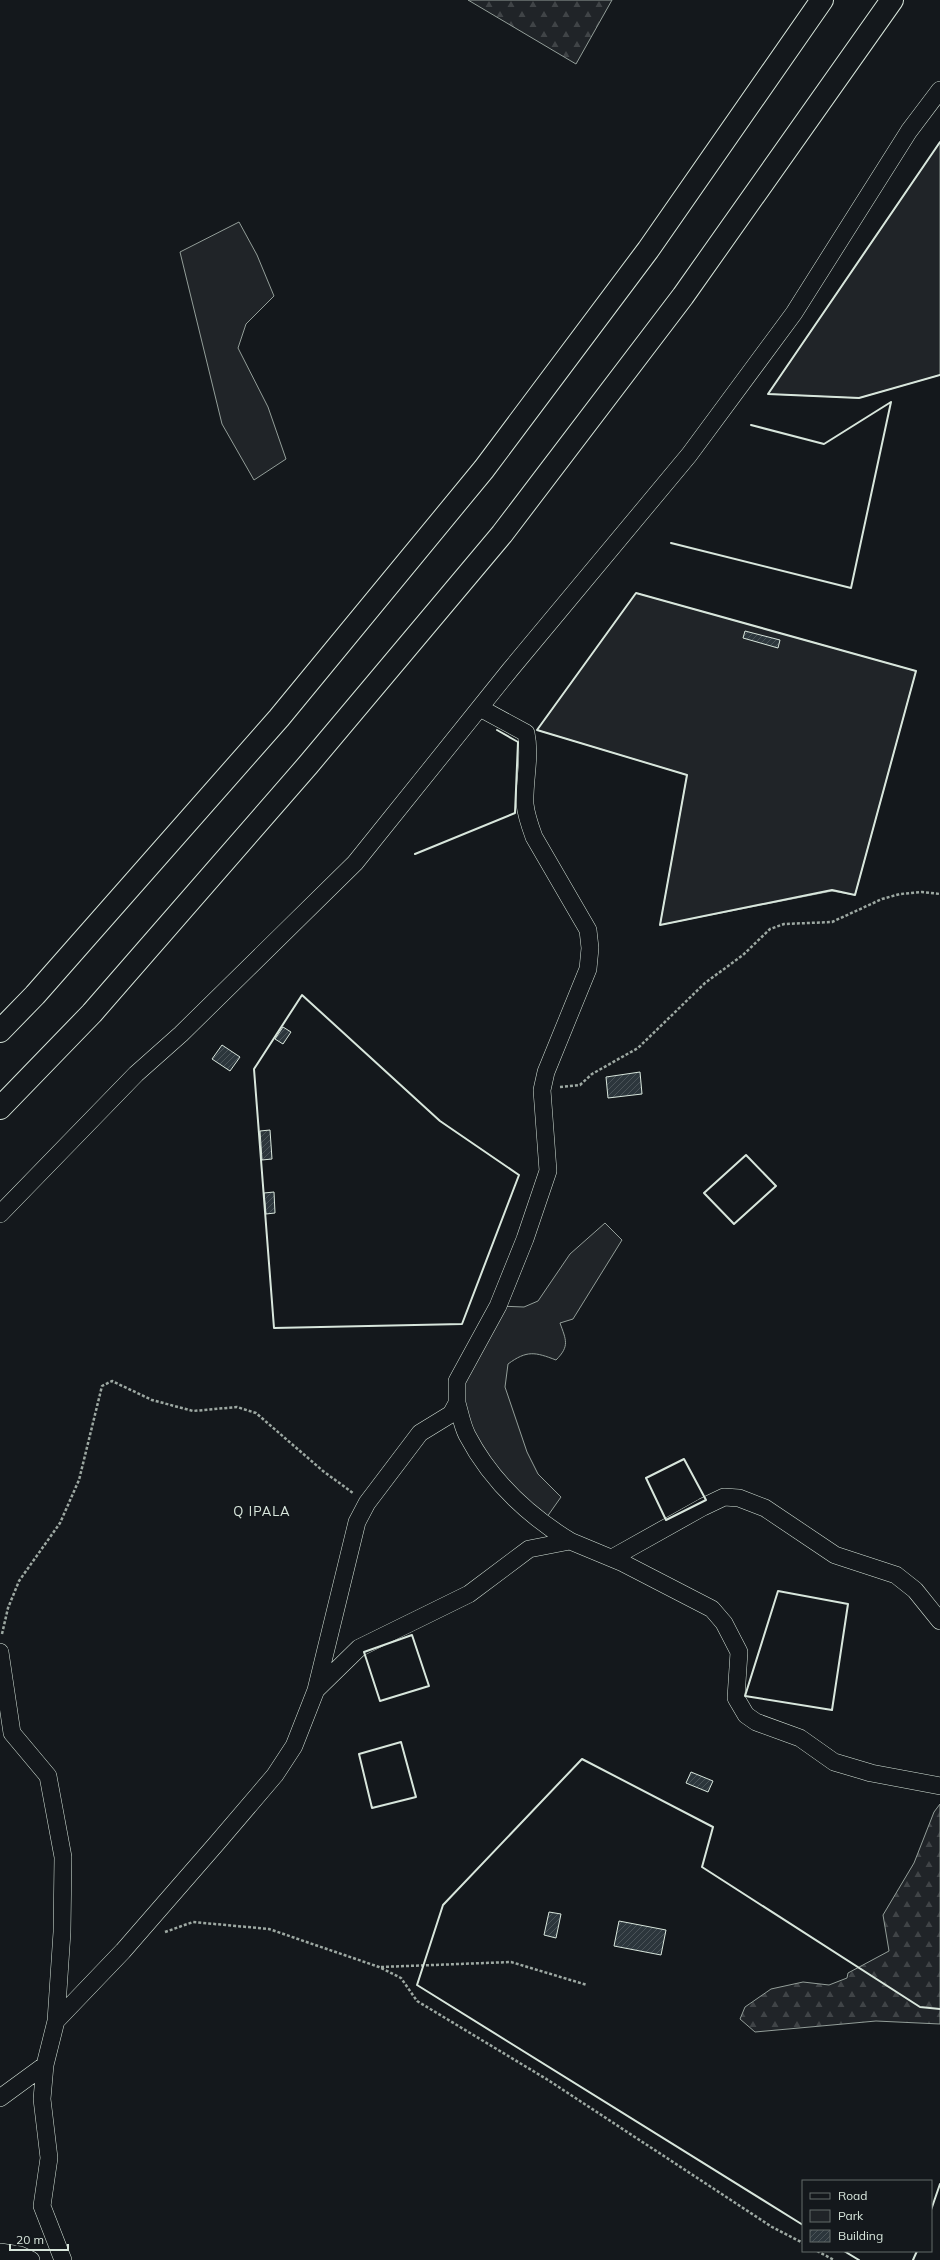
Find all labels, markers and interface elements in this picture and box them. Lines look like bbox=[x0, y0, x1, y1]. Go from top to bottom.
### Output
district label: Q IPALA bbox=[233, 1503, 291, 1519]
legend bbox=[802, 2180, 932, 2252]
text: Road bbox=[838, 2188, 867, 2203]
text: Park bbox=[838, 2208, 864, 2223]
scale bar bbox=[10, 2226, 68, 2252]
text: Building bbox=[838, 2228, 883, 2243]
text: 20 m bbox=[16, 2232, 44, 2247]

